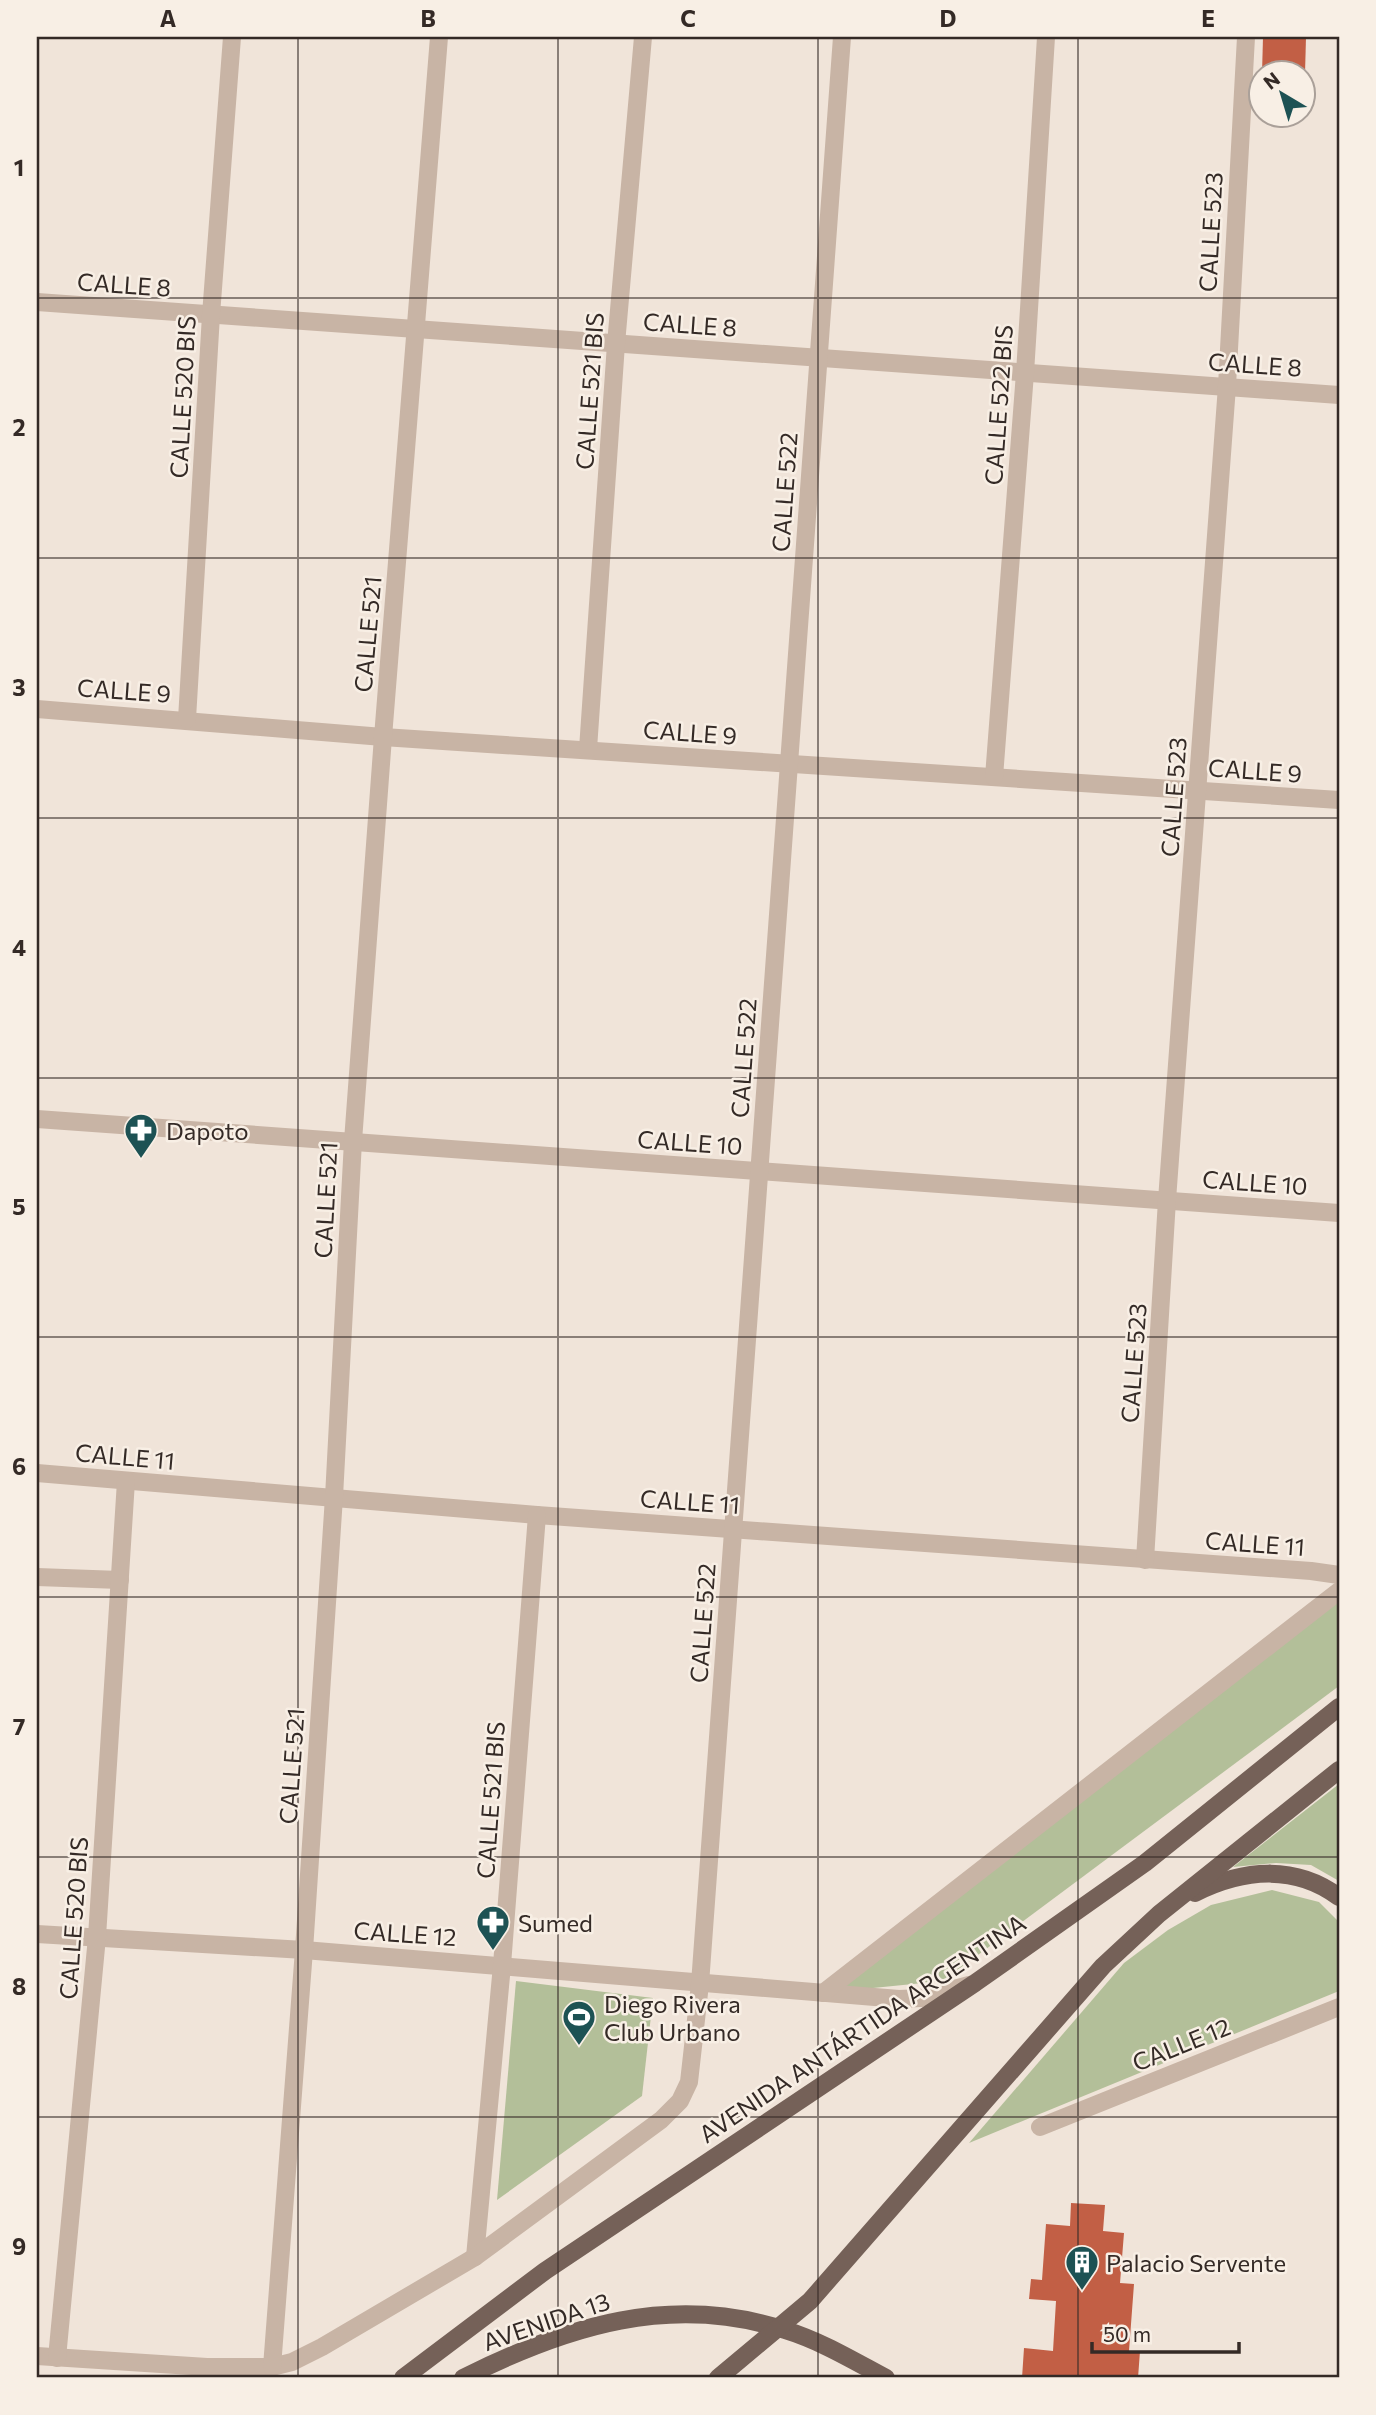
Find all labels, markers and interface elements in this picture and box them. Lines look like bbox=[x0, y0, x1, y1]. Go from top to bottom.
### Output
text: A bbox=[160, 4, 177, 32]
text: B bbox=[420, 4, 436, 32]
text: C bbox=[680, 4, 696, 32]
text: D bbox=[940, 4, 957, 32]
text: E bbox=[1201, 4, 1215, 32]
north arrow bbox=[1246, 60, 1316, 130]
text: N bbox=[1259, 67, 1284, 94]
text: 1 bbox=[14, 153, 24, 181]
street label: CALLE 523 bbox=[1192, 171, 1228, 293]
street label: CALLE 8 bbox=[76, 266, 172, 302]
street label: CALLE 8 bbox=[642, 306, 738, 342]
street label: CALLE 521 BIS bbox=[569, 311, 609, 471]
street label: CALLE 520 BIS bbox=[163, 315, 201, 479]
street label: CALLE 522 BIS bbox=[978, 324, 1018, 486]
street label: CALLE 8 bbox=[1207, 346, 1303, 382]
text: 2 bbox=[12, 413, 26, 441]
street label: CALLE 522 bbox=[765, 431, 803, 553]
street label: CALLE 521 bbox=[347, 575, 387, 693]
street label: CALLE 9 bbox=[76, 672, 172, 708]
text: 3 bbox=[12, 673, 26, 701]
street label: CALLE 9 bbox=[642, 714, 738, 750]
street label: CALLE 523 bbox=[1154, 736, 1192, 858]
street label: CALLE 9 bbox=[1207, 752, 1303, 788]
text: 4 bbox=[12, 933, 26, 961]
street label: CALLE 522 bbox=[724, 997, 762, 1119]
pharmacy icon: Dapoto bbox=[122, 1111, 160, 1160]
place label: Dapoto bbox=[166, 1116, 249, 1145]
street label: CALLE 10 bbox=[636, 1124, 744, 1160]
street label: CALLE 521 bbox=[307, 1141, 343, 1259]
street label: CALLE 10 bbox=[1201, 1164, 1309, 1200]
text: 5 bbox=[12, 1192, 26, 1220]
street label: CALLE 523 bbox=[1114, 1302, 1152, 1424]
street label: CALLE 11 bbox=[74, 1437, 176, 1475]
text: 6 bbox=[12, 1452, 26, 1480]
street label: CALLE 11 bbox=[639, 1483, 741, 1519]
street label: CALLE 11 bbox=[1204, 1525, 1306, 1561]
street label: CALLE 522 bbox=[683, 1562, 721, 1684]
street label: CALLE 521 bbox=[272, 1707, 310, 1825]
text: 7 bbox=[13, 1712, 25, 1740]
street label: CALLE 521 BIS bbox=[470, 1720, 510, 1880]
street label: CALLE 520 BIS bbox=[53, 1836, 93, 2000]
pharmacy icon: Sumed bbox=[474, 1903, 512, 1952]
place label: Sumed bbox=[518, 1908, 593, 1937]
street label: AVENIDA ANTÁRTIDA ARGENTINA bbox=[693, 1908, 1031, 2148]
street label: CALLE 12 bbox=[353, 1915, 457, 1951]
text: 8 bbox=[12, 1972, 26, 2000]
place label: Diego Rivera Club Urbano bbox=[604, 1989, 741, 2046]
sports icon: Diego Rivera Club Urbano bbox=[560, 1998, 598, 2047]
street label: CALLE 12 bbox=[1128, 2011, 1234, 2077]
text: 9 bbox=[12, 2232, 26, 2260]
building icon: Palacio Servente bbox=[1063, 2243, 1101, 2292]
place label: Palacio Servente bbox=[1106, 2248, 1286, 2277]
street label: AVENIDA 13 bbox=[479, 2286, 613, 2356]
scale bar bbox=[1092, 2310, 1240, 2354]
text: 50 m bbox=[1103, 2321, 1151, 2346]

